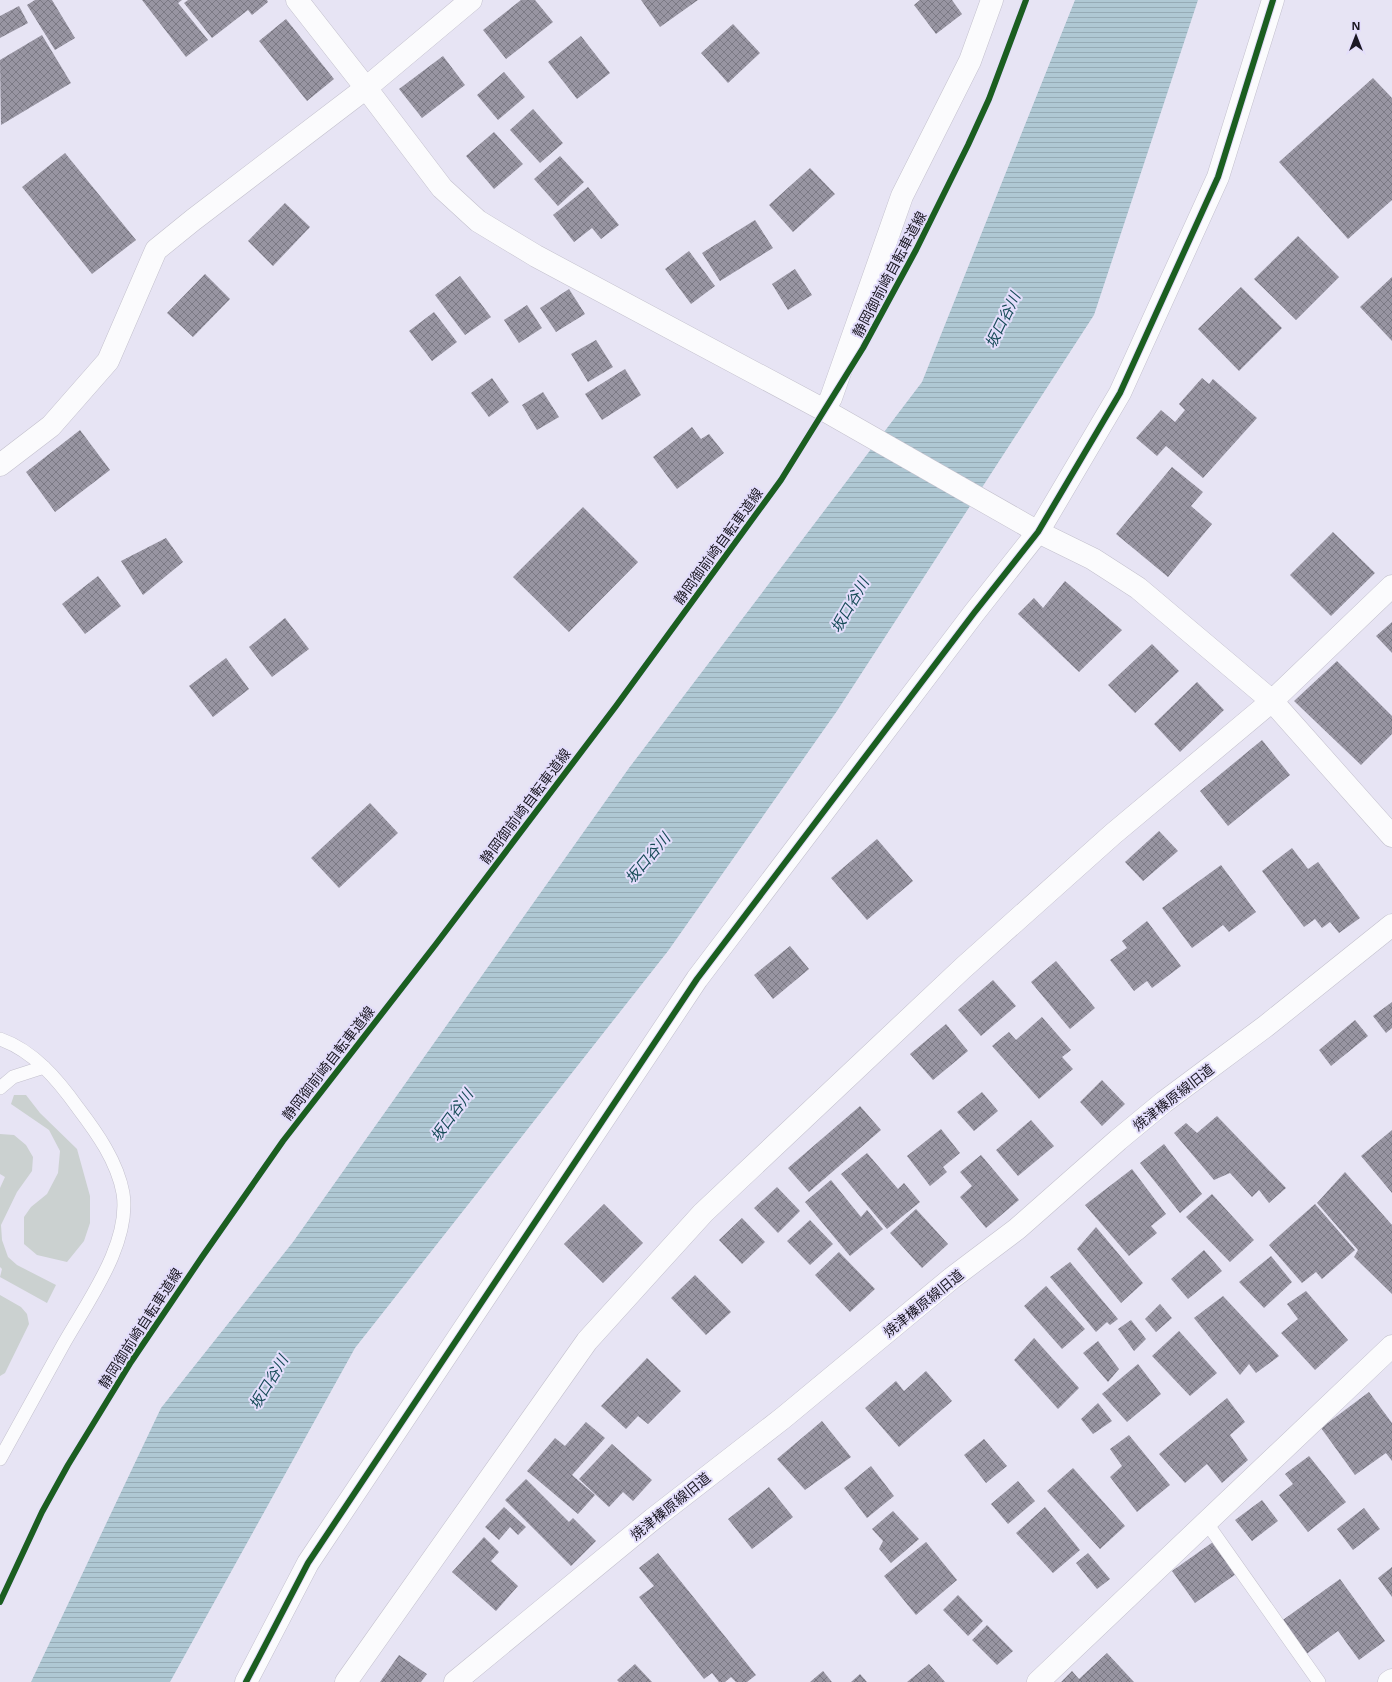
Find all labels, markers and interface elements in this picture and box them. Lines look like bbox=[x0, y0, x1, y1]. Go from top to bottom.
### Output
north arrow bbox=[1336, 16, 1376, 56]
text: N bbox=[1352, 18, 1360, 33]
street label: 静岡御前崎自転車道線 bbox=[848, 208, 930, 340]
water label: 坂口谷川 bbox=[980, 287, 1025, 351]
street label: 静岡御前崎自転車道線 bbox=[669, 484, 767, 608]
water label: 坂口谷川 bbox=[825, 572, 874, 636]
street label: 静岡御前崎自転車道線 bbox=[475, 744, 575, 868]
water label: 坂口谷川 bbox=[620, 827, 675, 887]
street label: 静岡御前崎自転車道線 bbox=[277, 1002, 379, 1124]
street label: 焼津榛原線旧道 bbox=[1129, 1059, 1217, 1135]
water label: 坂口谷川 bbox=[425, 1083, 478, 1145]
street label: 静岡御前崎自転車道線 bbox=[94, 1264, 186, 1392]
street label: 焼津榛原線旧道 bbox=[879, 1265, 967, 1341]
water label: 坂口谷川 bbox=[244, 1349, 293, 1413]
street label: 焼津榛原線旧道 bbox=[626, 1468, 714, 1544]

